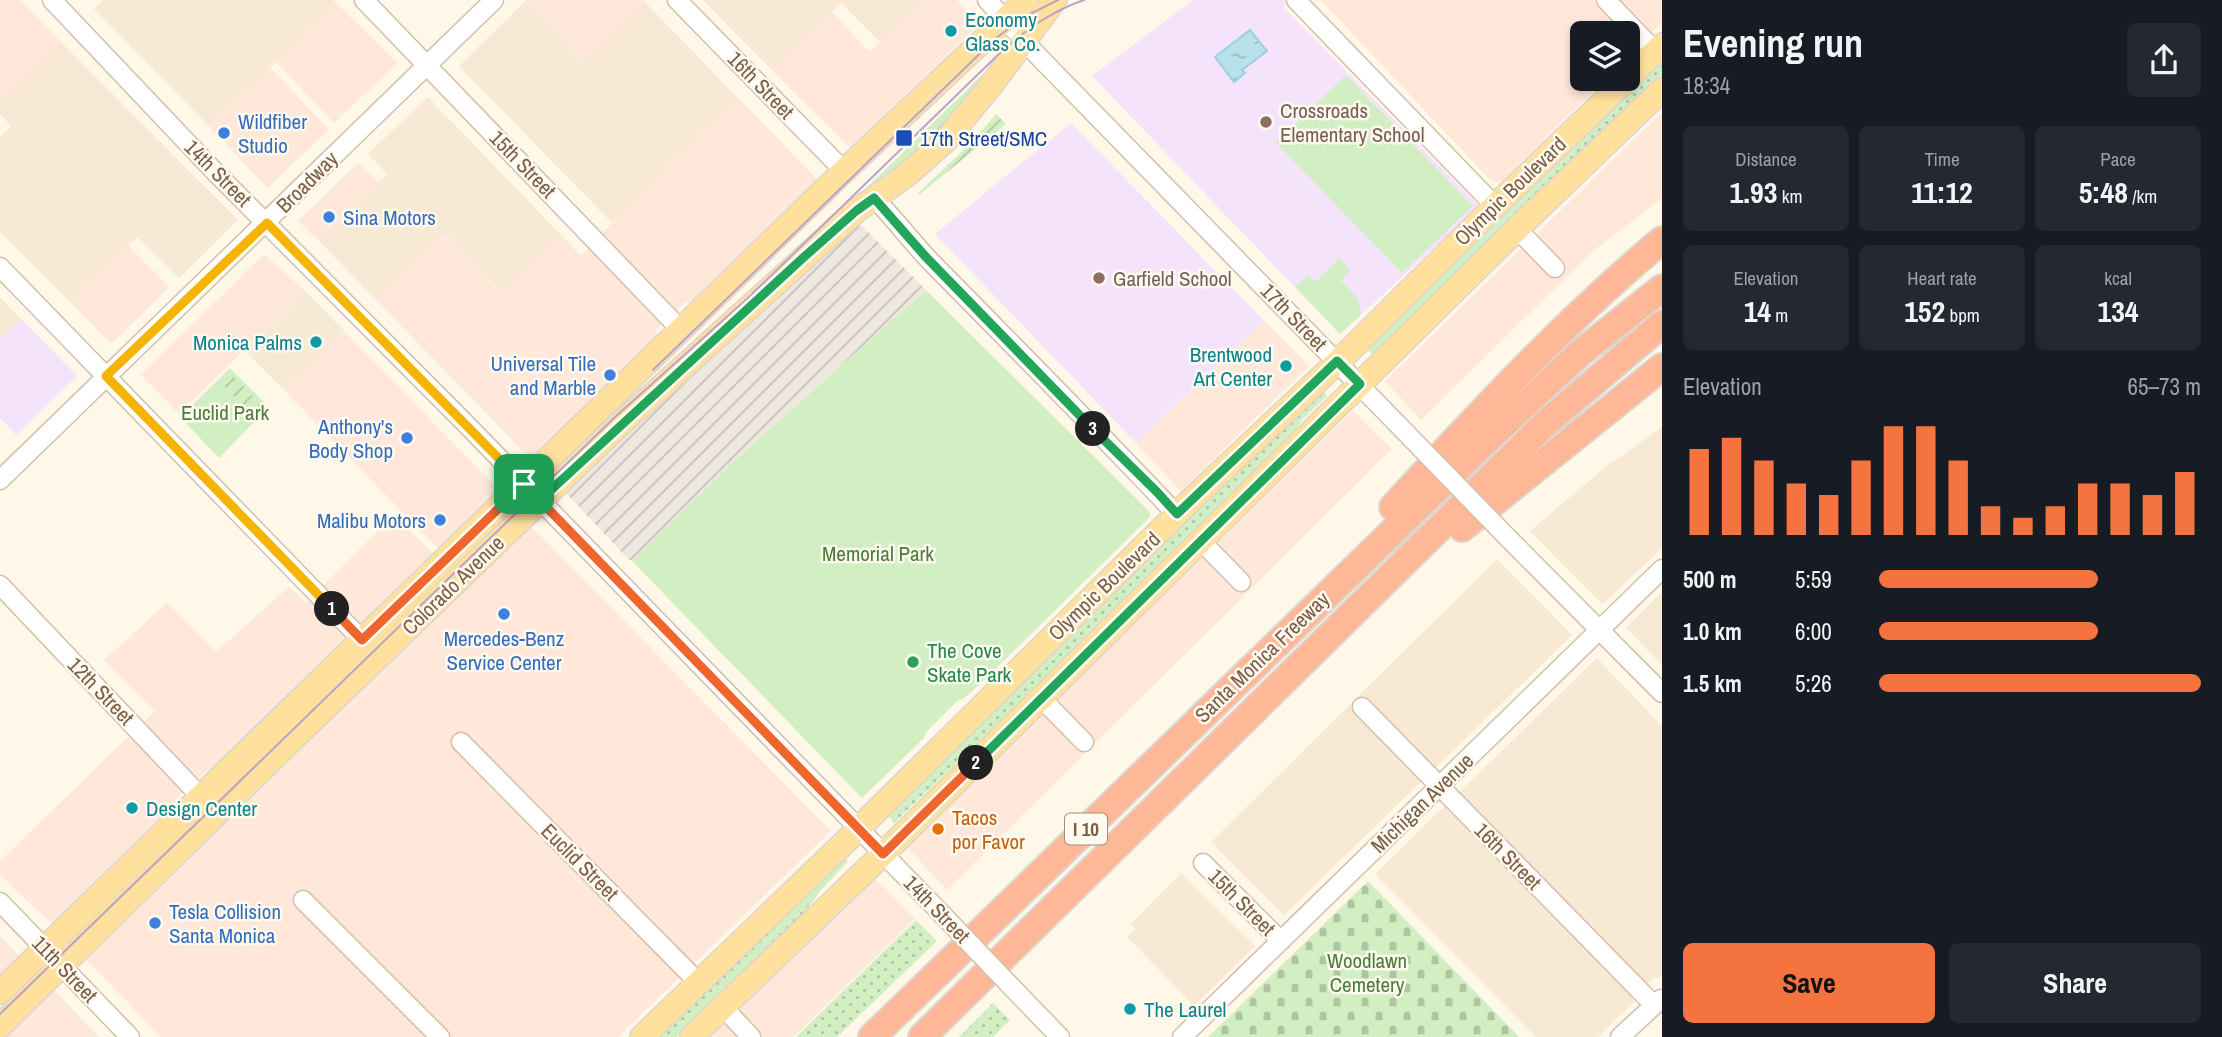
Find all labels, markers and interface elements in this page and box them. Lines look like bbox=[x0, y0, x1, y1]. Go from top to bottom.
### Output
place label: Economy Glass Co. bbox=[965, 5, 1041, 58]
text: Evening run bbox=[1683, 18, 1863, 69]
map controls bbox=[1570, 21, 1640, 91]
button: layers bbox=[1570, 21, 1640, 91]
marker: Economy Glass Co. bbox=[943, 23, 959, 39]
button: share bbox=[2127, 23, 2201, 97]
street label: 16th Street bbox=[721, 45, 801, 126]
text: 18:34 bbox=[1683, 70, 1730, 101]
place label: Crossroads Elementary School bbox=[1280, 96, 1425, 149]
place label: Wildfiber Studio bbox=[238, 107, 307, 160]
marker: Crossroads Elementary School bbox=[1258, 114, 1274, 130]
street label: 15th Street bbox=[483, 124, 563, 205]
place label: 17th Street/SMC bbox=[920, 124, 1047, 153]
marker: Wildfiber Studio bbox=[216, 125, 232, 141]
marker: 17th Street/SMC bbox=[894, 128, 914, 148]
street label: Olympic Boulevard bbox=[1448, 130, 1572, 252]
street label: 14th Street bbox=[178, 133, 258, 213]
street label: Broadway bbox=[270, 144, 345, 219]
text: Distance bbox=[1735, 146, 1797, 172]
text: Time bbox=[1924, 146, 1960, 172]
text: Pace bbox=[2100, 146, 2136, 172]
text: 1.93 bbox=[1730, 172, 1777, 212]
text: 11:12 bbox=[1911, 172, 1973, 212]
text: 5:48 bbox=[2079, 172, 2128, 212]
text: km bbox=[1777, 183, 1803, 209]
text: /km bbox=[2128, 183, 2157, 209]
place label: Sina Motors bbox=[343, 203, 436, 232]
marker: Sina Motors bbox=[321, 209, 337, 225]
place label: Garfield School bbox=[1113, 264, 1232, 293]
text: Elevation bbox=[1734, 265, 1798, 291]
text: Heart rate bbox=[1907, 265, 1977, 291]
text: kcal bbox=[2104, 265, 2132, 291]
marker: Garfield School bbox=[1091, 270, 1107, 286]
street label: 17th Street bbox=[1254, 277, 1334, 358]
text: 14 bbox=[1744, 291, 1771, 331]
text: 152 bbox=[1904, 291, 1945, 331]
text: 134 bbox=[2097, 291, 2139, 331]
text: m bbox=[1771, 302, 1788, 328]
text: bpm bbox=[1945, 302, 1980, 328]
place label: Monica Palms bbox=[193, 328, 302, 357]
marker: Monica Palms bbox=[308, 334, 324, 350]
place label: Brentwood Art Center bbox=[1190, 340, 1272, 393]
place label: Universal Tile and Marble bbox=[490, 349, 596, 402]
marker: Brentwood Art Center bbox=[1278, 358, 1294, 374]
marker: Universal Tile and Marble bbox=[602, 367, 618, 383]
text: Elevation bbox=[1683, 371, 1762, 402]
text: 65–73 m bbox=[2128, 371, 2201, 402]
park label: Euclid Park bbox=[181, 398, 269, 427]
place label: Anthony's Body Shop bbox=[309, 412, 393, 465]
pin: 3 bbox=[1076, 412, 1110, 446]
text: 3 bbox=[1088, 415, 1097, 441]
marker: Anthony's Body Shop bbox=[399, 430, 415, 446]
pin bbox=[494, 454, 554, 514]
icon: arrive bbox=[505, 465, 543, 503]
place label: Malibu Motors bbox=[317, 506, 426, 535]
marker: Malibu Motors bbox=[432, 512, 448, 528]
street label: Olympic Boulevard bbox=[1042, 525, 1166, 647]
street label: Colorado Avenue bbox=[396, 529, 510, 641]
park label: Memorial Park bbox=[822, 539, 934, 568]
text: 500 m bbox=[1683, 564, 1736, 595]
text: 5:59 bbox=[1795, 564, 1832, 595]
street label: Santa Monica Freeway bbox=[1188, 585, 1336, 729]
pin: 1 bbox=[314, 592, 350, 626]
text: 1 bbox=[327, 595, 336, 621]
marker: Mercedes-Benz Service Center bbox=[496, 606, 512, 622]
text: 1.0 km bbox=[1683, 616, 1742, 647]
text: 6:00 bbox=[1795, 616, 1832, 647]
place label: Mercedes-Benz Service Center bbox=[444, 624, 565, 677]
place label: The Cove Skate Park bbox=[927, 636, 1012, 689]
street label: 12th Street bbox=[61, 651, 141, 732]
marker: The Cove Skate Park bbox=[905, 654, 921, 670]
text: 1.5 km bbox=[1683, 668, 1742, 699]
text: 5:26 bbox=[1795, 668, 1832, 699]
pin: 2 bbox=[958, 746, 993, 780]
street label: Michigan Avenue bbox=[1364, 746, 1480, 860]
text: 2 bbox=[971, 749, 980, 775]
place label: Design Center bbox=[146, 794, 257, 823]
marker: Design Center bbox=[124, 800, 140, 816]
place label: Tacos por Favor bbox=[952, 803, 1025, 856]
road number: I 10 bbox=[1065, 814, 1107, 844]
street label: 16th Street bbox=[1468, 816, 1548, 896]
street label: Euclid Street bbox=[535, 817, 625, 907]
marker: Tacos por Favor bbox=[930, 821, 946, 837]
street label: 15th Street bbox=[1202, 862, 1282, 942]
street label: 14th Street bbox=[897, 869, 977, 950]
place label: Tesla Collision Santa Monica bbox=[169, 897, 281, 950]
marker: Tesla Collision Santa Monica bbox=[147, 915, 163, 931]
street label: 11th Street bbox=[26, 929, 104, 1009]
button: Save bbox=[1683, 943, 1935, 1023]
button: Share bbox=[1949, 943, 2201, 1023]
park label: Woodlawn Cemetery bbox=[1327, 946, 1407, 999]
place label: The Laurel bbox=[1144, 995, 1226, 1024]
marker: The Laurel bbox=[1122, 1001, 1138, 1017]

